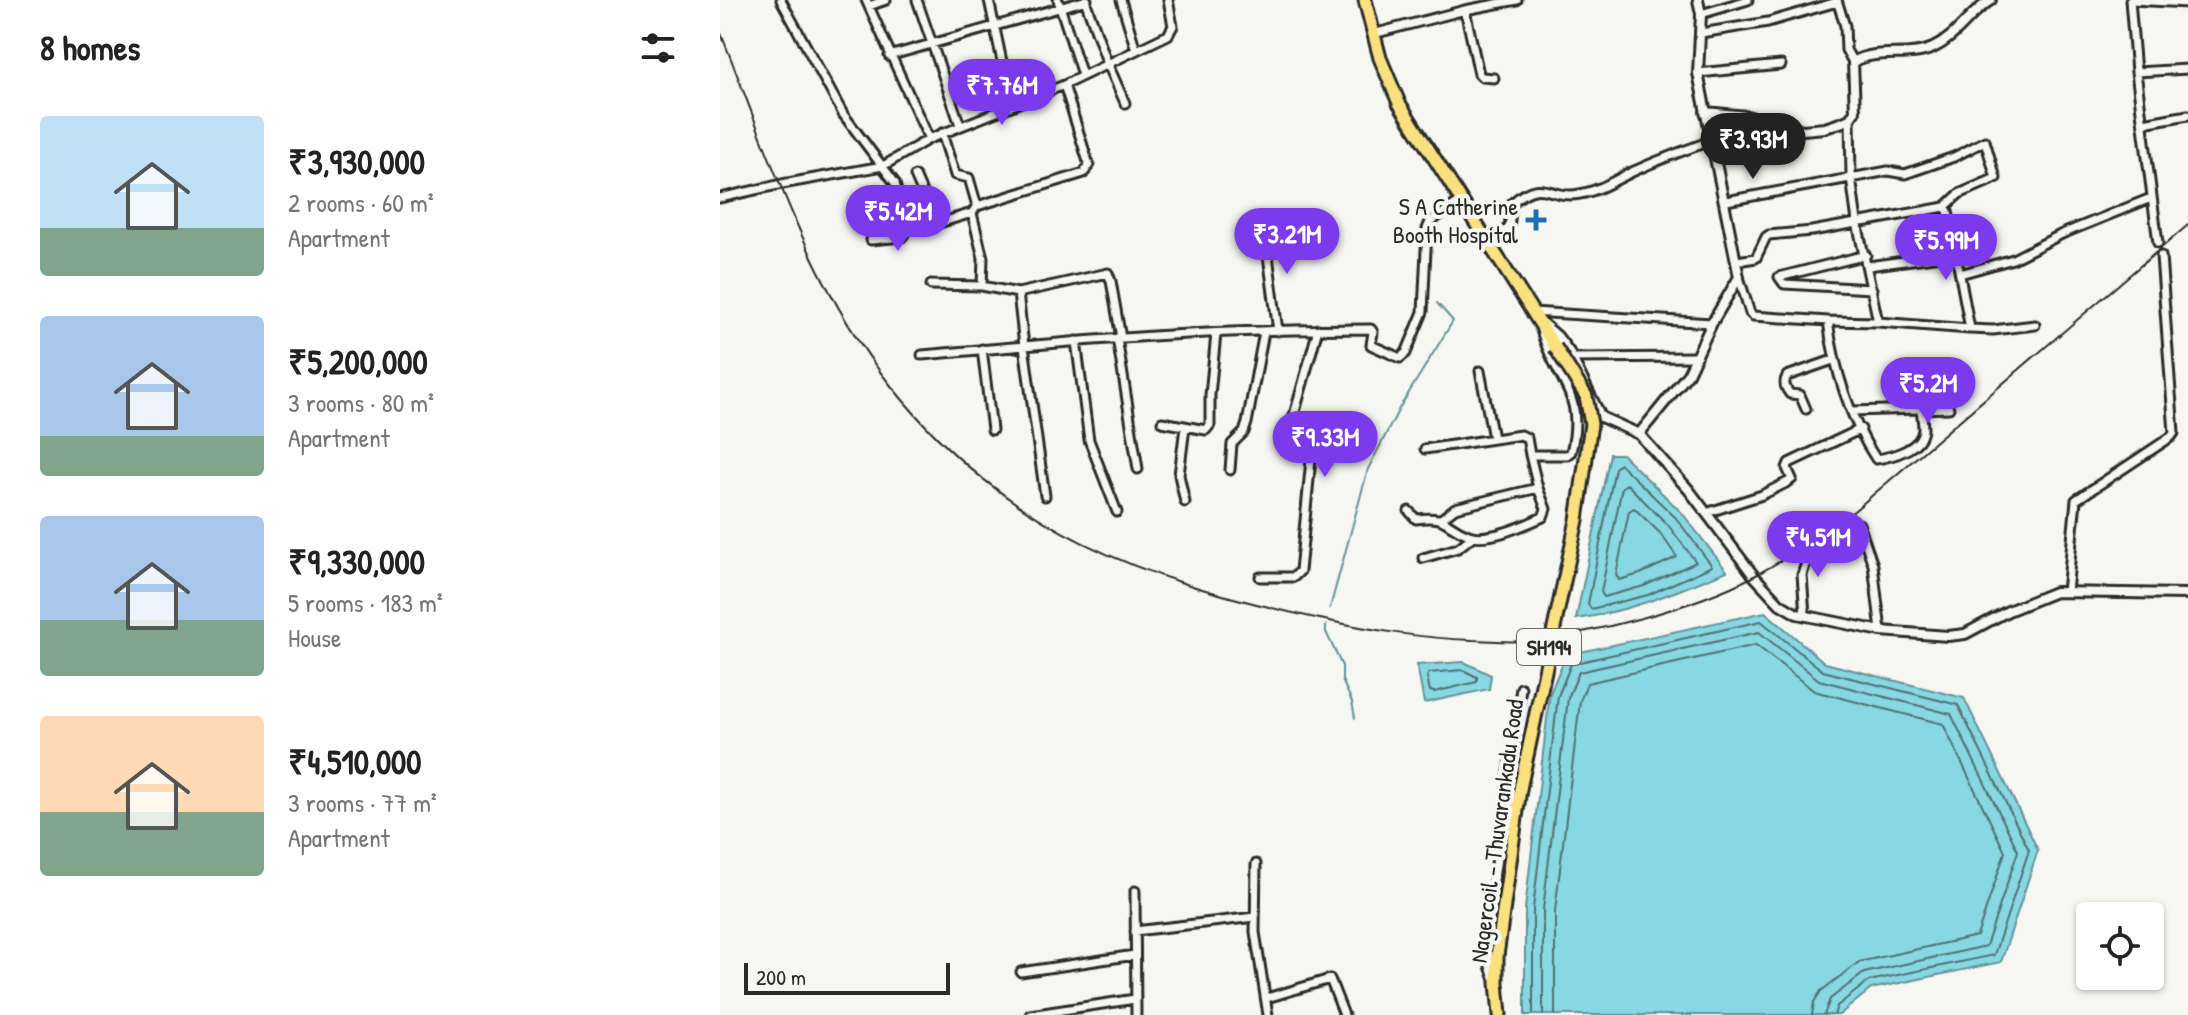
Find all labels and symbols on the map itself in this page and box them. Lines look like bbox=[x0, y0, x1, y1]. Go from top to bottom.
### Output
pin: ₹7.76M bbox=[937, 59, 1067, 127]
pin: ₹3.93M bbox=[1688, 113, 1818, 181]
pin: ₹5.42M bbox=[833, 185, 963, 253]
place label: S A Catherine Booth Hospital bbox=[1393, 190, 1519, 250]
pin: ₹3.21M bbox=[1222, 208, 1352, 276]
marker: S A Catherine Booth Hospital bbox=[1525, 209, 1547, 231]
pin: ₹5.99M bbox=[1881, 214, 2011, 282]
pin: ₹5.2M bbox=[1872, 357, 1984, 425]
pin: ₹9.33M bbox=[1260, 411, 1390, 479]
pin: ₹4.51M bbox=[1753, 511, 1883, 579]
road number: SH194 bbox=[1517, 629, 1581, 665]
street label: Nagercoil - Thuvarankadu Road bbox=[1462, 697, 1530, 965]
scale bar bbox=[744, 959, 950, 995]

